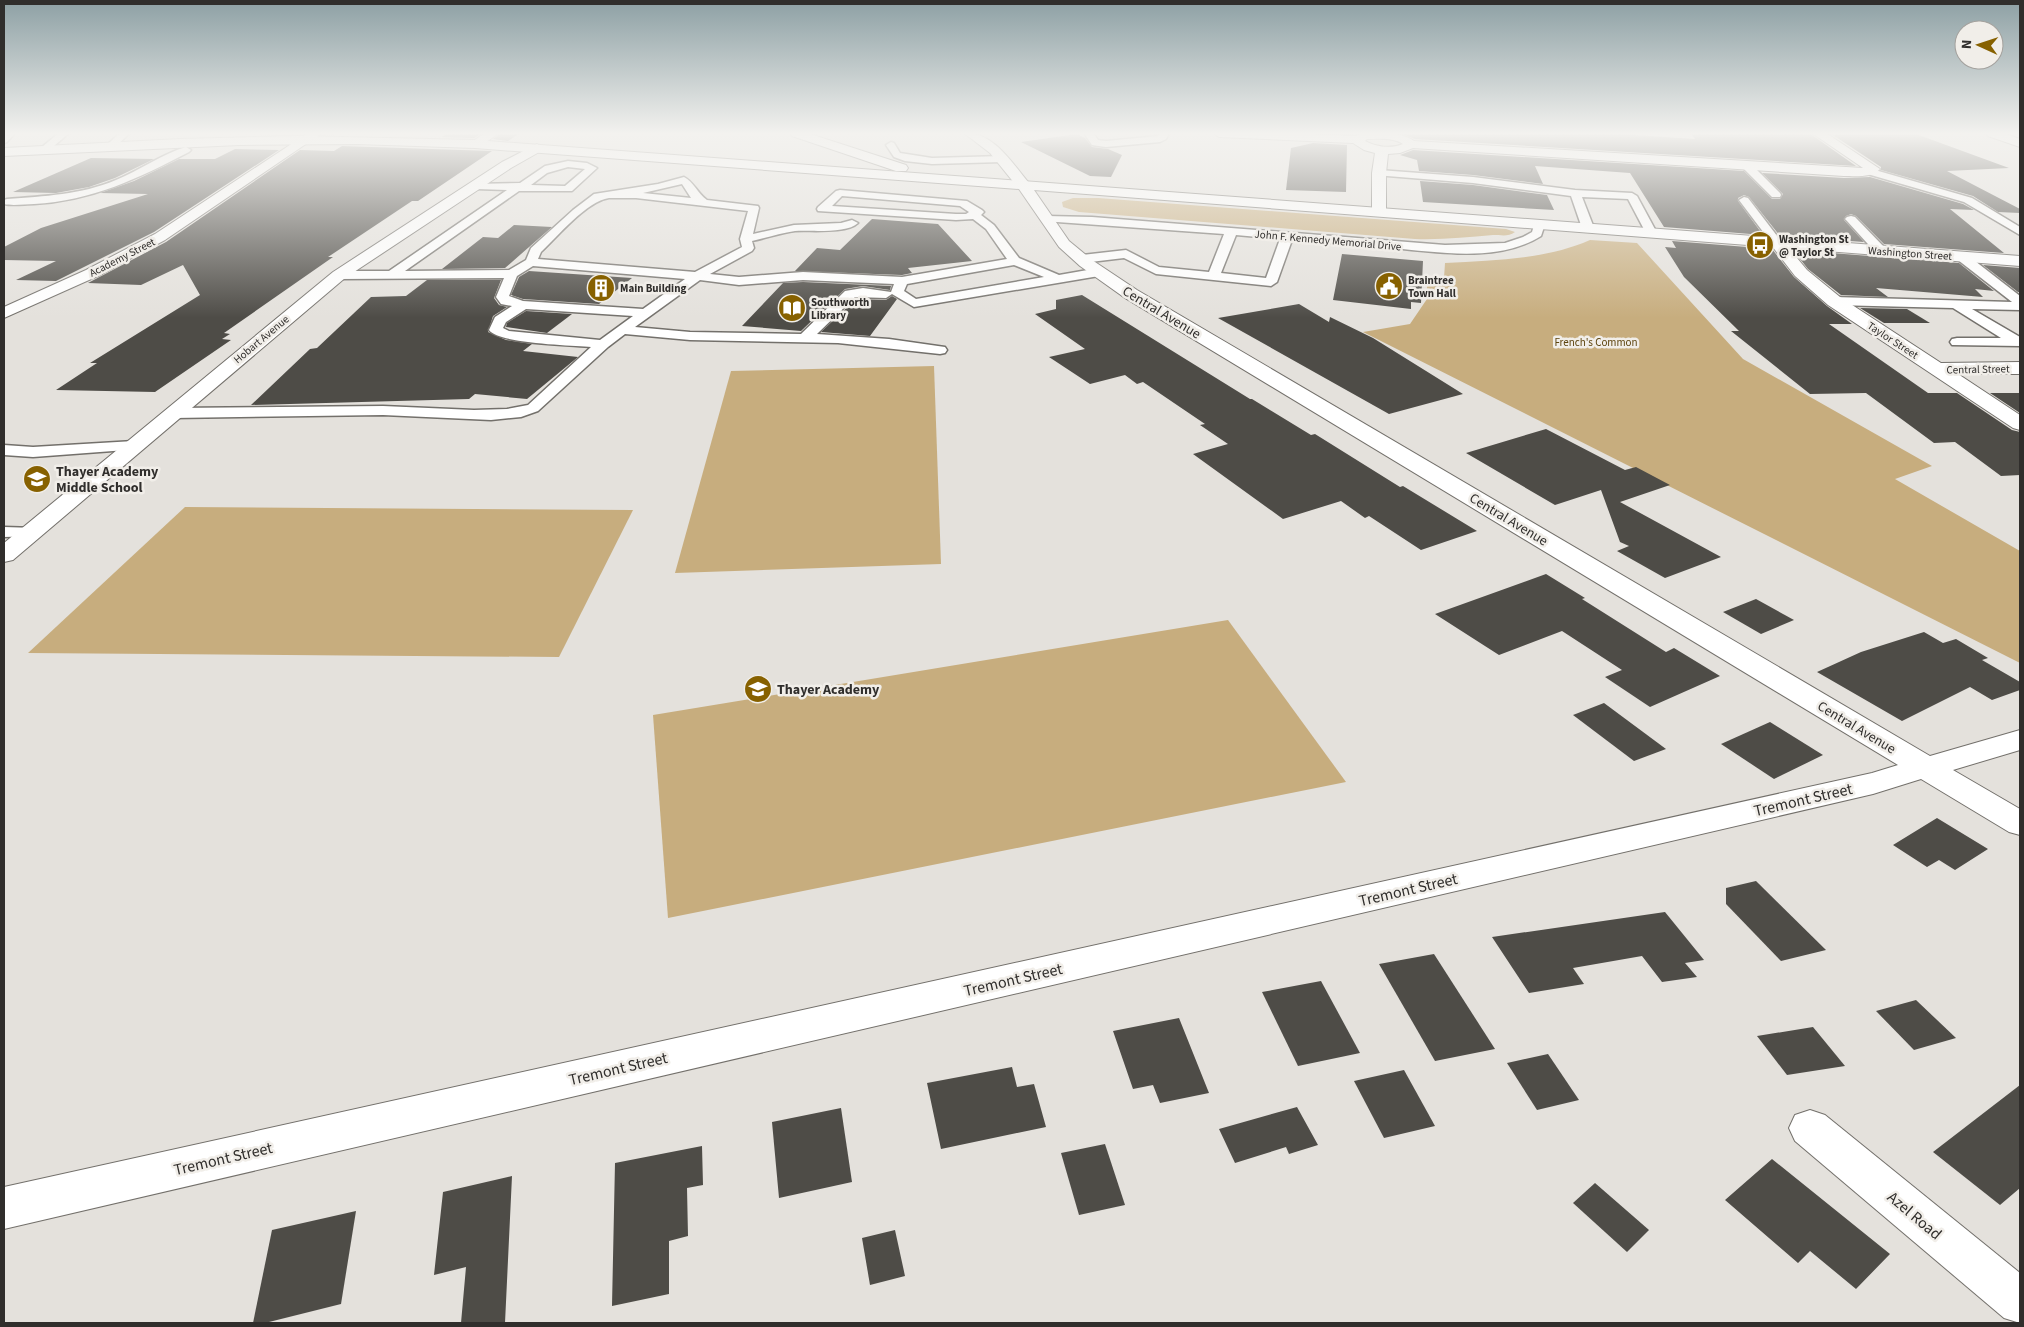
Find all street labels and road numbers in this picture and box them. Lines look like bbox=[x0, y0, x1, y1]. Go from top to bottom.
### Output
street label: John F. Kennedy Memorial Drive bbox=[1254, 227, 1402, 254]
street label: Academy Street bbox=[87, 234, 158, 280]
street label: Washington Street bbox=[1867, 243, 1953, 264]
street label: Central Avenue bbox=[1118, 282, 1205, 344]
street label: Hobart Avenue bbox=[230, 311, 293, 367]
street label: Taylor Street bbox=[1864, 318, 1921, 363]
street label: Central Street bbox=[1946, 361, 2010, 378]
street label: Central Avenue bbox=[1465, 489, 1552, 551]
street label: Central Avenue bbox=[1813, 697, 1900, 759]
street label: Tremont Street bbox=[1752, 778, 1855, 822]
street label: Tremont Street bbox=[1357, 868, 1460, 912]
street label: Tremont Street bbox=[962, 958, 1065, 1002]
street label: Tremont Street bbox=[567, 1047, 670, 1091]
street label: Tremont Street bbox=[172, 1137, 275, 1181]
street label: Azel Road bbox=[1882, 1186, 1946, 1245]

